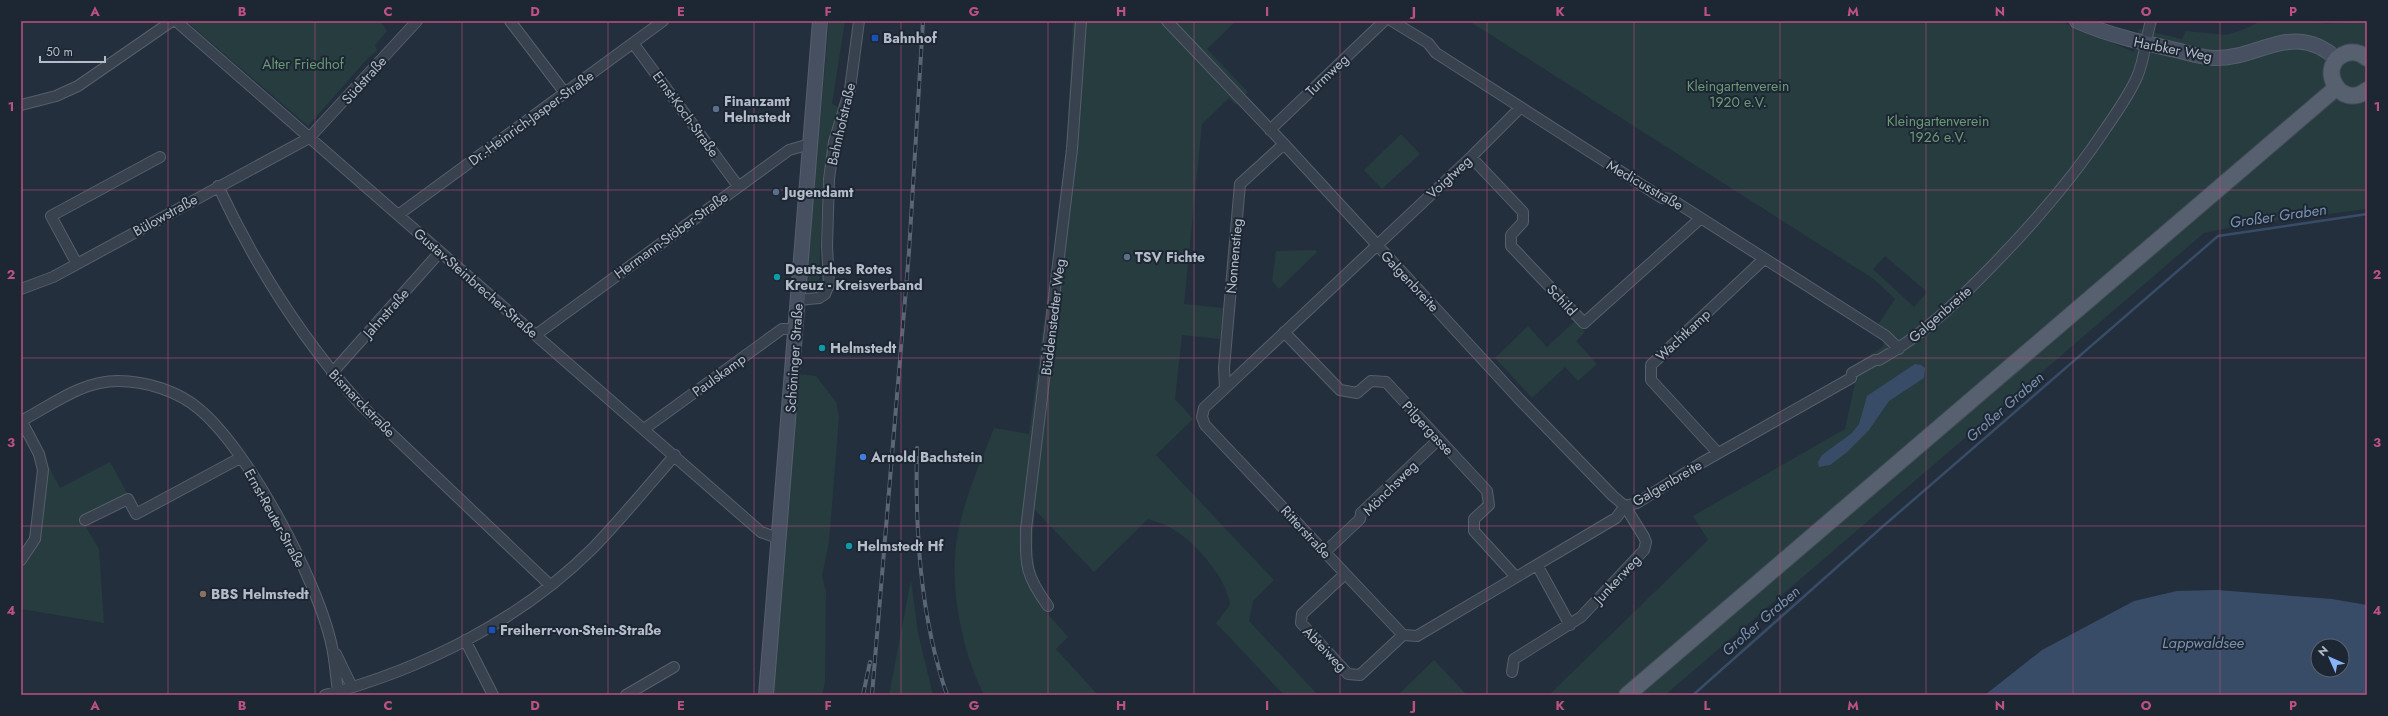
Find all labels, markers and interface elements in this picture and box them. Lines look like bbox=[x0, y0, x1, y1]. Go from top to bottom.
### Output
text: A bbox=[89, 2, 100, 21]
text: B bbox=[238, 2, 247, 21]
text: C bbox=[383, 2, 393, 21]
text: D bbox=[530, 2, 540, 21]
text: E bbox=[677, 2, 685, 21]
text: F bbox=[824, 2, 832, 21]
text: G bbox=[969, 2, 980, 21]
text: H bbox=[1116, 2, 1126, 21]
text: I bbox=[1265, 2, 1269, 21]
text: J bbox=[1409, 2, 1416, 21]
text: K bbox=[1555, 2, 1565, 21]
text: L bbox=[1704, 2, 1711, 21]
text: M bbox=[1847, 2, 1859, 21]
text: N bbox=[1995, 2, 2005, 21]
text: O bbox=[2141, 2, 2152, 21]
text: P bbox=[2289, 2, 2297, 21]
place label: Bahnhof bbox=[883, 28, 938, 48]
street label: Harbker Weg bbox=[2132, 32, 2214, 66]
marker: Bahnhof bbox=[870, 33, 880, 43]
scale bar bbox=[40, 38, 105, 64]
text: 50 m bbox=[46, 43, 73, 61]
street label: Turmweg bbox=[1301, 49, 1353, 101]
street label: Südstraße bbox=[337, 52, 391, 108]
park label: Alter Friedhof bbox=[262, 54, 345, 74]
street label: Dr.-Heinrich-Jasper-Straße bbox=[464, 66, 598, 170]
street label: Ernst-Koch-Straße bbox=[648, 67, 724, 161]
park label: Kleingartenverein 1920 e.V. bbox=[1687, 76, 1789, 112]
street label: Bahnhofstraße bbox=[822, 81, 860, 167]
place label: Finanzamt Helmstedt bbox=[724, 91, 791, 127]
text: 1 bbox=[8, 97, 14, 116]
text: 1 bbox=[2374, 97, 2380, 116]
marker: Finanzamt Helmstedt bbox=[711, 104, 721, 114]
park label: Kleingartenverein 1926 e.V. bbox=[1887, 111, 1989, 147]
street label: Voigtweg bbox=[1422, 151, 1476, 203]
street label: Medicusstraße bbox=[1603, 155, 1687, 215]
place label: Jugendamt bbox=[781, 182, 854, 202]
street label: Hermann-Stöber-Straße bbox=[610, 187, 732, 283]
marker: Jugendamt bbox=[771, 187, 781, 197]
street label: Bülowstraße bbox=[129, 189, 201, 241]
water label: Großer Graben bbox=[2228, 198, 2328, 234]
street label: Nonnenstieg bbox=[1221, 217, 1247, 295]
street label: Gustav-Steinbrecher-Straße bbox=[410, 223, 542, 343]
street label: Galgenbreite bbox=[1376, 246, 1444, 316]
place label: TSV Fichte bbox=[1135, 247, 1205, 267]
marker: TSV Fichte bbox=[1122, 252, 1132, 262]
street label: Büddenstedter Weg bbox=[1036, 258, 1070, 376]
place label: Deutsches Rotes Kreuz - Kreisverband bbox=[785, 259, 923, 295]
text: 2 bbox=[7, 265, 15, 284]
text: 2 bbox=[2373, 265, 2381, 284]
marker: Deutsches Rotes Kreuz - Kreisverband bbox=[772, 272, 782, 282]
street label: Schild bbox=[1542, 280, 1582, 320]
street label: Galgenbreite bbox=[1904, 281, 1976, 347]
street label: Jahnstraße bbox=[357, 284, 414, 344]
street label: Schöninger Straße bbox=[780, 303, 808, 413]
street label: Wachtkamp bbox=[1651, 304, 1715, 366]
place label: Helmstedt bbox=[830, 338, 897, 358]
marker: Helmstedt bbox=[817, 343, 827, 353]
street label: Paulskamp bbox=[688, 349, 750, 401]
street label: Bismarckstraße bbox=[324, 364, 400, 442]
water label: Großer Graben bbox=[1961, 367, 2049, 447]
street label: Pilgergasse bbox=[1398, 396, 1458, 460]
text: 3 bbox=[7, 433, 15, 452]
text: 3 bbox=[2373, 433, 2381, 452]
place label: Arnold Bachstein bbox=[870, 447, 982, 467]
marker: Arnold Bachstein bbox=[858, 452, 868, 462]
street label: Galgenbreite bbox=[1629, 455, 1705, 511]
street label: Mönchsweg bbox=[1358, 456, 1422, 520]
street label: Ernst-Reuter-Straße bbox=[240, 465, 310, 571]
street label: Ritterstraße bbox=[1276, 501, 1336, 563]
place label: Helmstedt Hf bbox=[857, 536, 944, 556]
marker: Helmstedt Hf bbox=[844, 541, 854, 551]
street label: Junkerweg bbox=[1588, 550, 1645, 610]
water label: Großer Graben bbox=[1717, 581, 1805, 661]
place label: BBS Helmstedt bbox=[211, 584, 309, 604]
marker: BBS Helmstedt bbox=[198, 589, 208, 599]
text: 4 bbox=[6, 601, 16, 620]
text: 4 bbox=[2372, 601, 2382, 620]
place label: Freiherr-von-Stein-Straße bbox=[500, 620, 661, 640]
street label: Abteiweg bbox=[1298, 622, 1352, 676]
marker: Freiherr-von-Stein-Straße bbox=[487, 625, 497, 635]
water label: Lappwaldsee bbox=[2162, 632, 2244, 654]
north arrow bbox=[2310, 638, 2350, 678]
text: N bbox=[2314, 642, 2332, 660]
text: A bbox=[89, 696, 100, 715]
text: B bbox=[238, 696, 247, 715]
text: C bbox=[383, 696, 393, 715]
text: D bbox=[530, 696, 540, 715]
text: E bbox=[677, 696, 685, 715]
text: F bbox=[824, 696, 832, 715]
text: G bbox=[969, 696, 980, 715]
text: H bbox=[1116, 696, 1126, 715]
text: I bbox=[1265, 696, 1269, 715]
text: J bbox=[1409, 696, 1416, 715]
text: K bbox=[1555, 696, 1565, 715]
text: L bbox=[1704, 696, 1711, 715]
text: M bbox=[1847, 696, 1859, 715]
text: N bbox=[1995, 696, 2005, 715]
text: O bbox=[2141, 696, 2152, 715]
text: P bbox=[2289, 696, 2297, 715]

